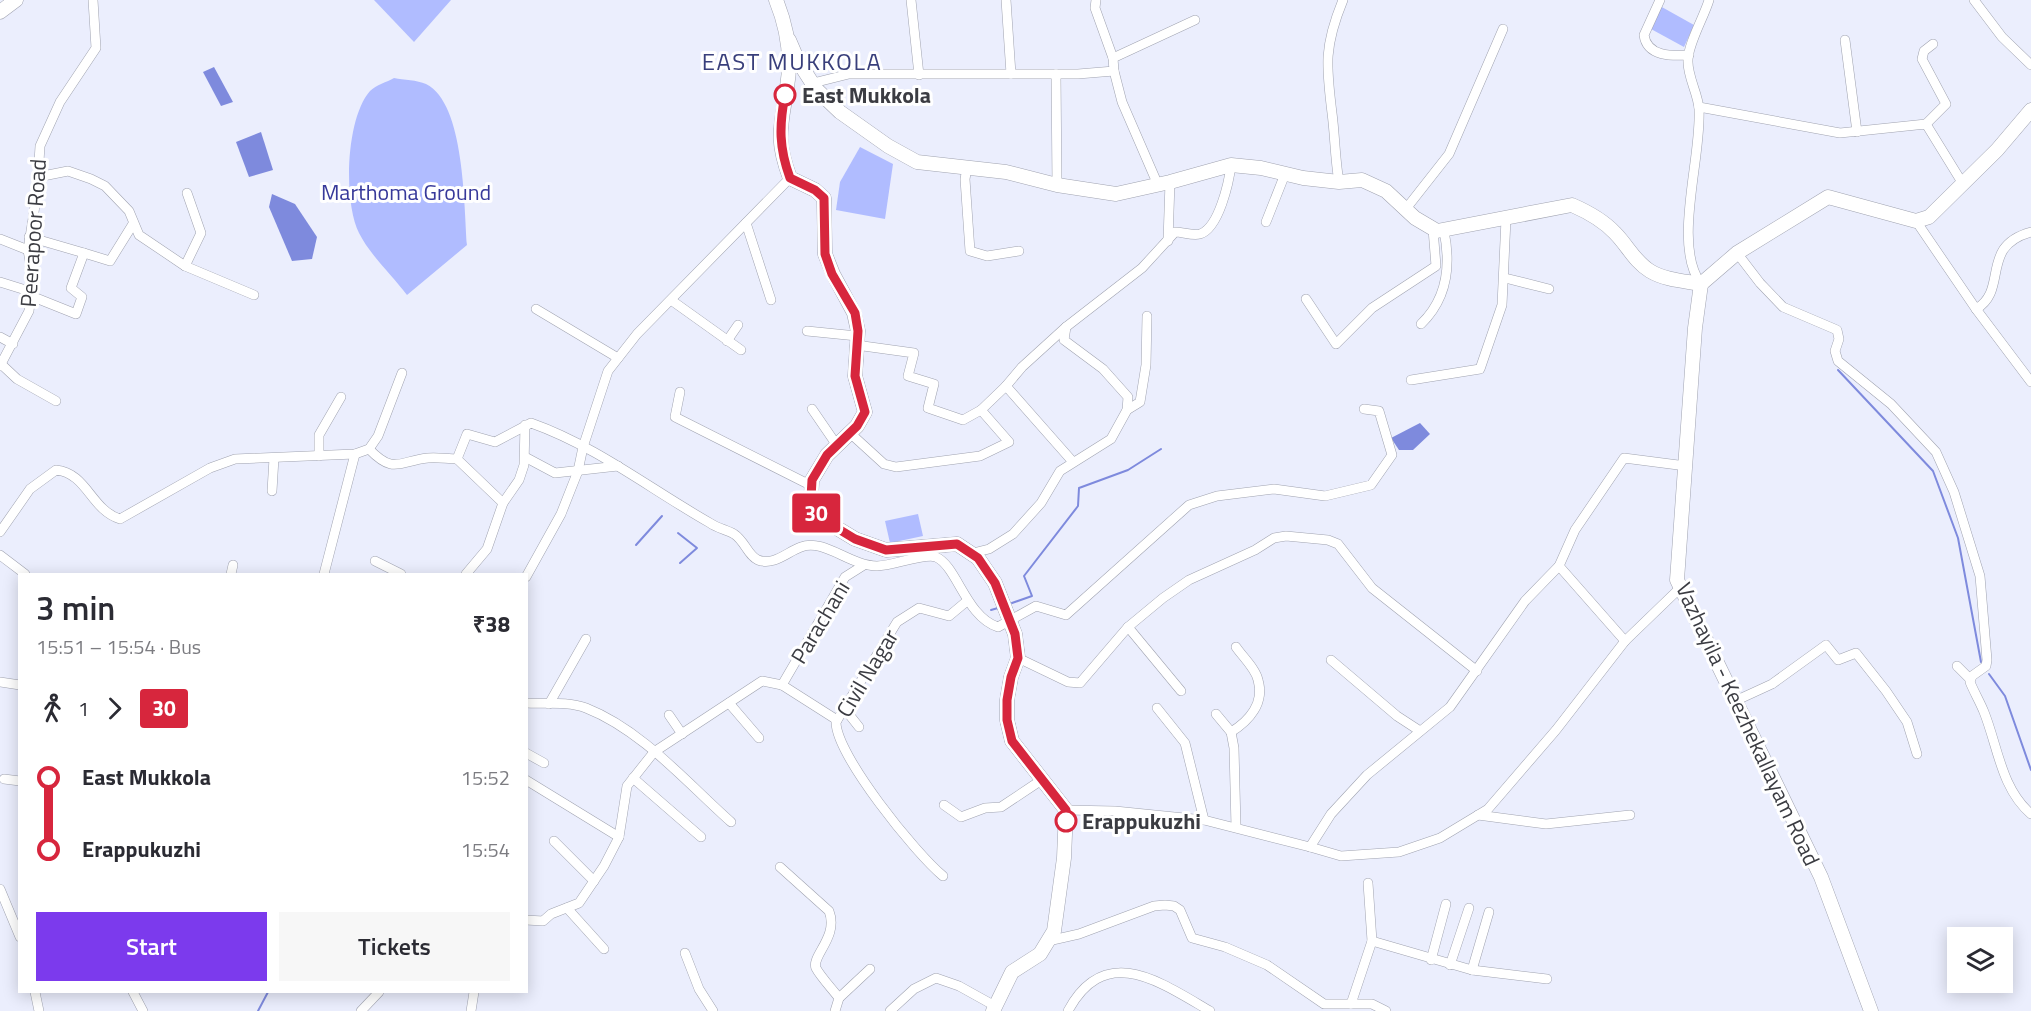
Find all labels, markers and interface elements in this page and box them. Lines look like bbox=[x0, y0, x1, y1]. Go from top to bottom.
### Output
district label: EAST MUKKOLA bbox=[702, 43, 882, 79]
place label: East Mukkola bbox=[802, 78, 931, 112]
marker: East Mukkola bbox=[774, 84, 796, 106]
street label: Peerapoor Road bbox=[11, 158, 55, 308]
park label: Marthoma Ground bbox=[321, 175, 491, 209]
line badge: 30 bbox=[789, 494, 843, 532]
text: 30 bbox=[804, 497, 828, 529]
street label: Parachani bbox=[782, 574, 858, 670]
street label: Vazhayila - Keezhekallayam Road bbox=[1667, 577, 1829, 871]
text: 3 min bbox=[36, 583, 115, 633]
text: ₹38 bbox=[473, 607, 510, 641]
street label: Civil Nagar bbox=[827, 622, 907, 724]
text: 15:51 – 15:54 · Bus bbox=[36, 631, 201, 662]
icon: walk bbox=[36, 692, 69, 725]
icon: forward bbox=[98, 692, 131, 725]
text: 30 bbox=[152, 692, 176, 724]
text: 1 bbox=[78, 693, 89, 724]
text: East Mukkola bbox=[82, 760, 211, 794]
text: 15:52 bbox=[461, 762, 510, 793]
place label: Erappukuzhi bbox=[1082, 804, 1201, 838]
marker: Erappukuzhi bbox=[1055, 810, 1077, 832]
text: Erappukuzhi bbox=[82, 832, 201, 866]
text: 15:54 bbox=[461, 834, 510, 865]
button: Start bbox=[36, 912, 267, 981]
button: Tickets bbox=[279, 912, 510, 981]
map controls bbox=[1947, 927, 2013, 993]
button: layers bbox=[1947, 927, 2013, 993]

